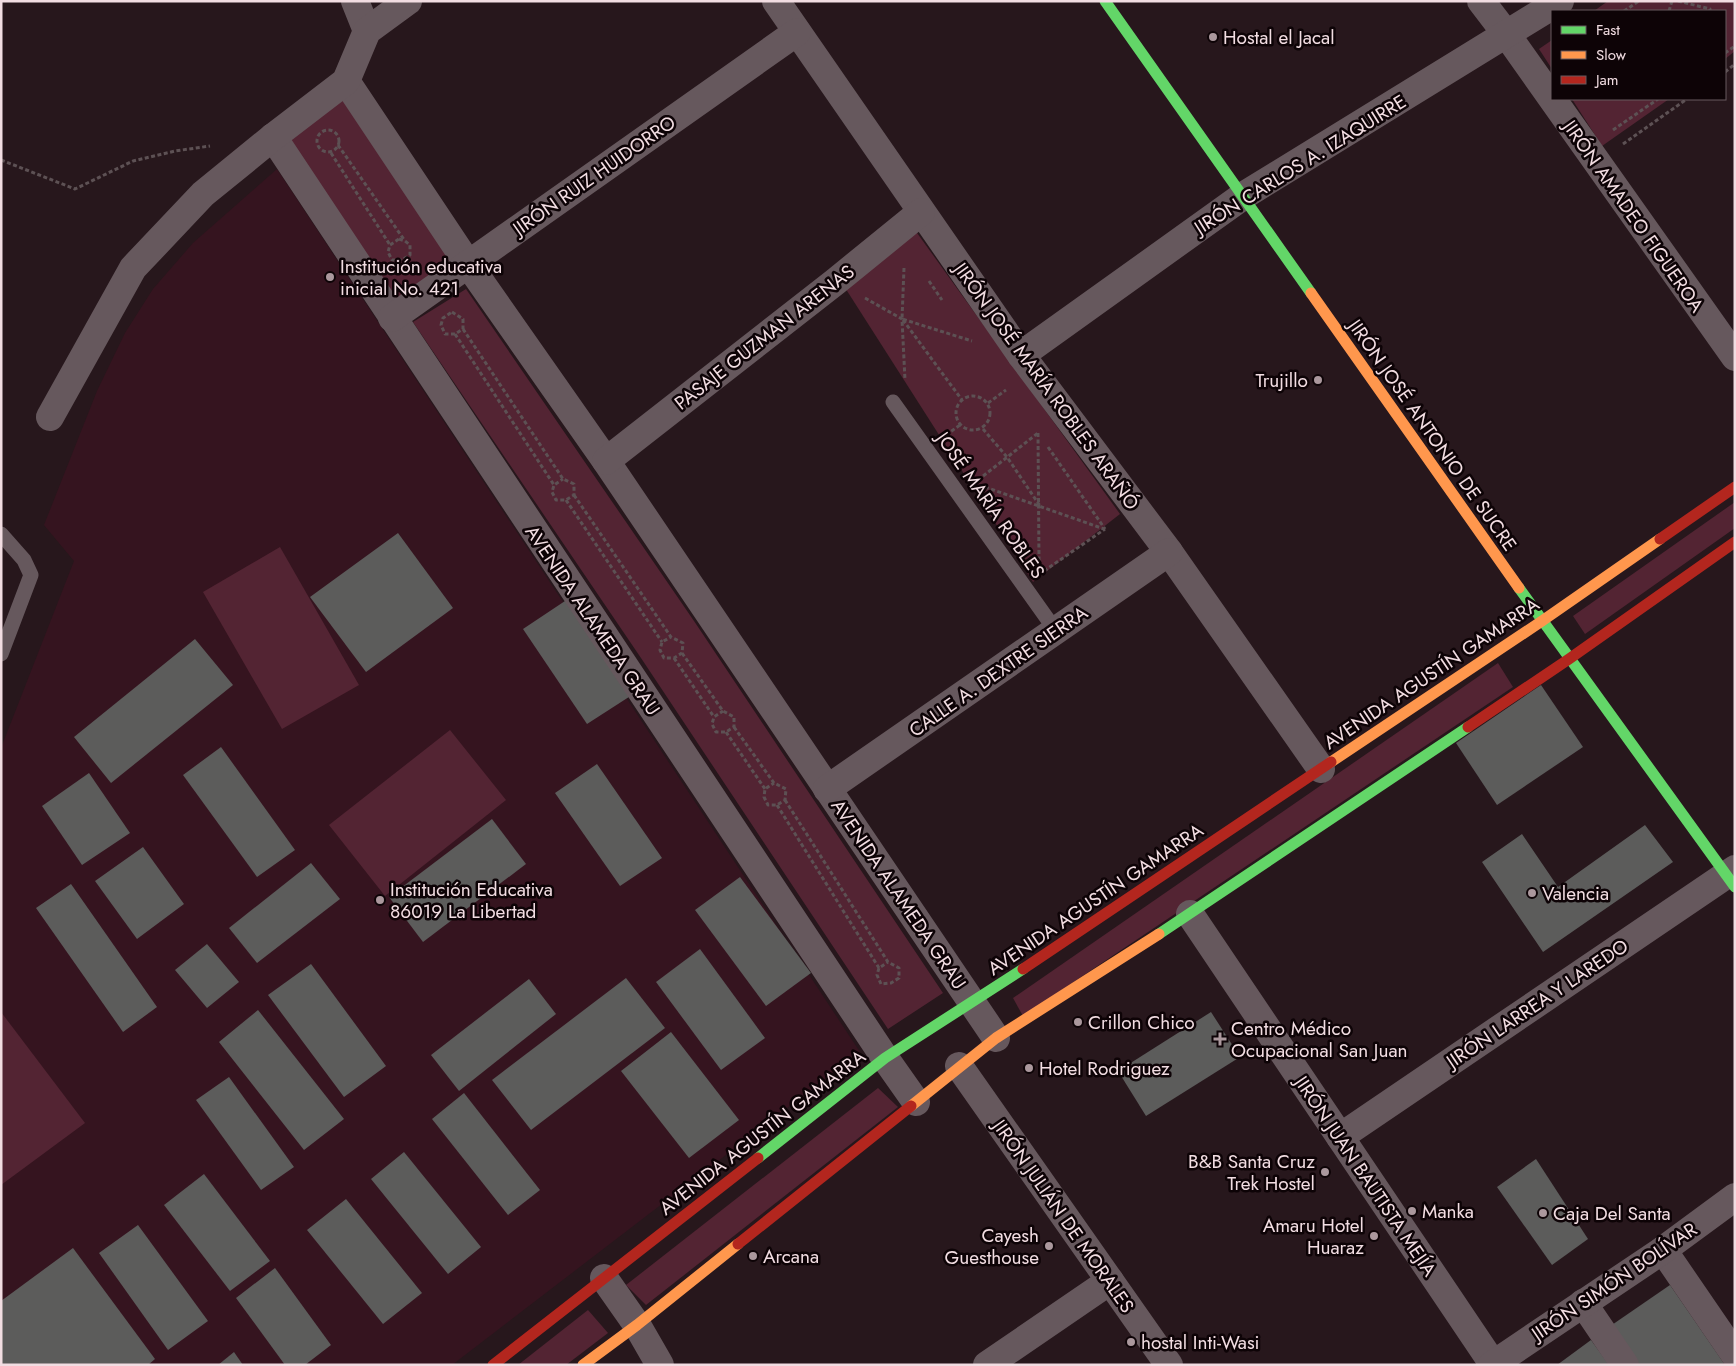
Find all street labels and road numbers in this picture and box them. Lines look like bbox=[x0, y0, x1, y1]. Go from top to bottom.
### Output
street label: JIRÓN CARLOS A. IZAQUIRRE bbox=[1187, 88, 1411, 242]
street label: JIRÓN RUIZ HUIDORRO bbox=[505, 109, 681, 244]
street label: JIRÓN AMADEO FIGUEROA bbox=[1555, 112, 1710, 318]
street label: PASAJE GUZMAN ARENAS bbox=[669, 258, 860, 416]
street label: JIRÓN JOSÉ MARÍA ROBLES ARAÑÓ bbox=[950, 258, 1144, 514]
street label: JIRÓN JOSÉ ANTONIO DE SUCRE bbox=[1340, 312, 1523, 557]
street label: JOSÉ MARÍA ROBLES bbox=[932, 427, 1050, 583]
street label: AVENIDA ALAMEDA GRAU bbox=[519, 520, 666, 721]
street label: AVENIDA AGUSTÍN GAMARRA bbox=[1318, 591, 1545, 756]
street label: CALLE A. DEXTRE SIERRA bbox=[904, 599, 1093, 743]
street label: AVENIDA ALAMEDA GRAU bbox=[825, 794, 972, 995]
street label: AVENIDA AGUSTÍN GAMARRA bbox=[982, 817, 1209, 982]
street label: JIRÓN LARREA Y LAREDO bbox=[1439, 932, 1634, 1076]
street label: AVENIDA AGUSTÍN GAMARRA bbox=[654, 1043, 871, 1222]
street label: JIRÓN JUAN BAUTISTA MEJÍA bbox=[1287, 1068, 1443, 1282]
street label: JIRÓN JULIÁN DE MORALES bbox=[985, 1112, 1141, 1318]
street label: JIRÓN SIMÓN BOLÍVAR bbox=[1524, 1216, 1702, 1348]

